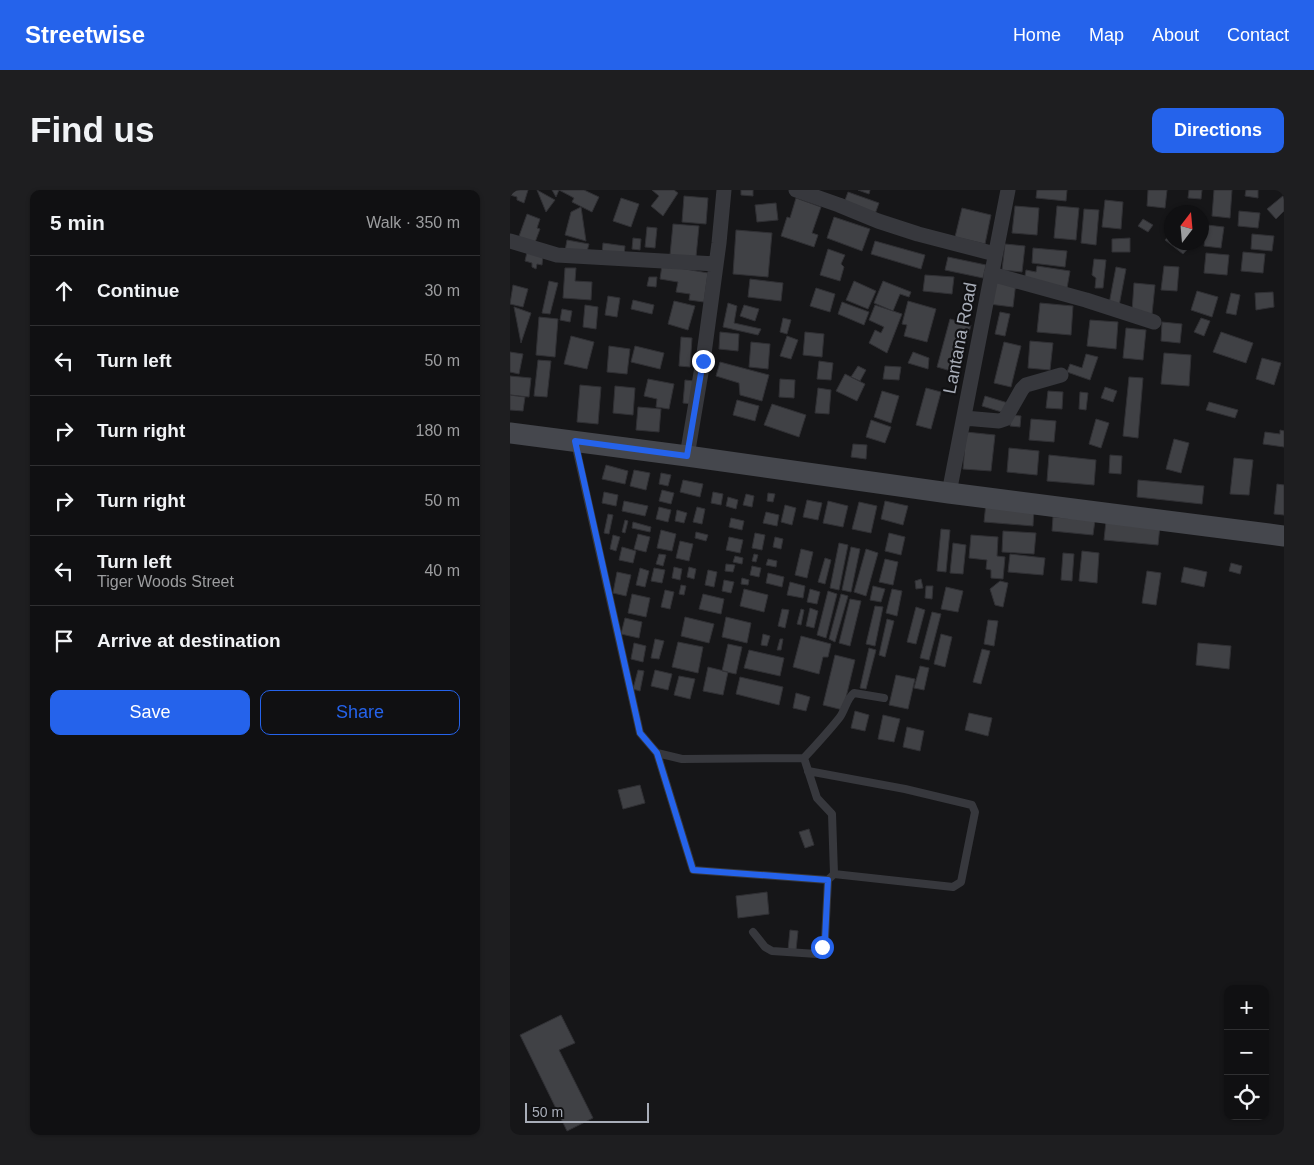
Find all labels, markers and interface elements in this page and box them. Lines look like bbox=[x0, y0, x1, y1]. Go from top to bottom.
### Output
text: Streetwise bbox=[25, 21, 145, 48]
text: Home bbox=[1013, 25, 1061, 45]
text: Map bbox=[1089, 25, 1124, 45]
text: About bbox=[1152, 25, 1199, 45]
text: Contact bbox=[1227, 25, 1289, 45]
button: Directions bbox=[1152, 108, 1284, 153]
text: Find us bbox=[30, 110, 154, 149]
north arrow bbox=[1164, 205, 1209, 250]
text: 5 min bbox=[50, 211, 105, 234]
text: Walk · 350 m bbox=[366, 214, 460, 231]
icon: ahead bbox=[50, 277, 78, 305]
text: Continue bbox=[97, 280, 179, 301]
street label: Lantana Road bbox=[939, 281, 981, 395]
text: 30 m bbox=[424, 282, 460, 299]
icon: left bbox=[50, 347, 78, 375]
text: Turn left bbox=[97, 350, 172, 371]
route end bbox=[692, 350, 715, 373]
text: 50 m bbox=[424, 352, 460, 369]
icon: right bbox=[50, 417, 78, 445]
text: Turn right bbox=[97, 420, 185, 441]
text: 180 m bbox=[416, 422, 460, 439]
icon: right bbox=[50, 487, 78, 515]
text: Turn right bbox=[97, 490, 185, 511]
text: 50 m bbox=[424, 492, 460, 509]
text: Turn left bbox=[97, 551, 172, 572]
icon: left bbox=[50, 557, 78, 585]
text: 40 m bbox=[424, 562, 460, 579]
text: Tiger Woods Street bbox=[97, 573, 234, 590]
icon: arrive bbox=[50, 627, 78, 655]
text: Arrive at destination bbox=[97, 630, 281, 651]
button: Save bbox=[50, 690, 250, 735]
button: Share bbox=[260, 690, 460, 735]
route start bbox=[811, 936, 834, 959]
map controls bbox=[1224, 985, 1269, 1120]
button: + bbox=[1224, 985, 1269, 1030]
button: − bbox=[1224, 1030, 1269, 1075]
button: locate bbox=[1224, 1075, 1269, 1120]
scale bar bbox=[525, 1100, 649, 1123]
text: 50 m bbox=[532, 1104, 563, 1120]

